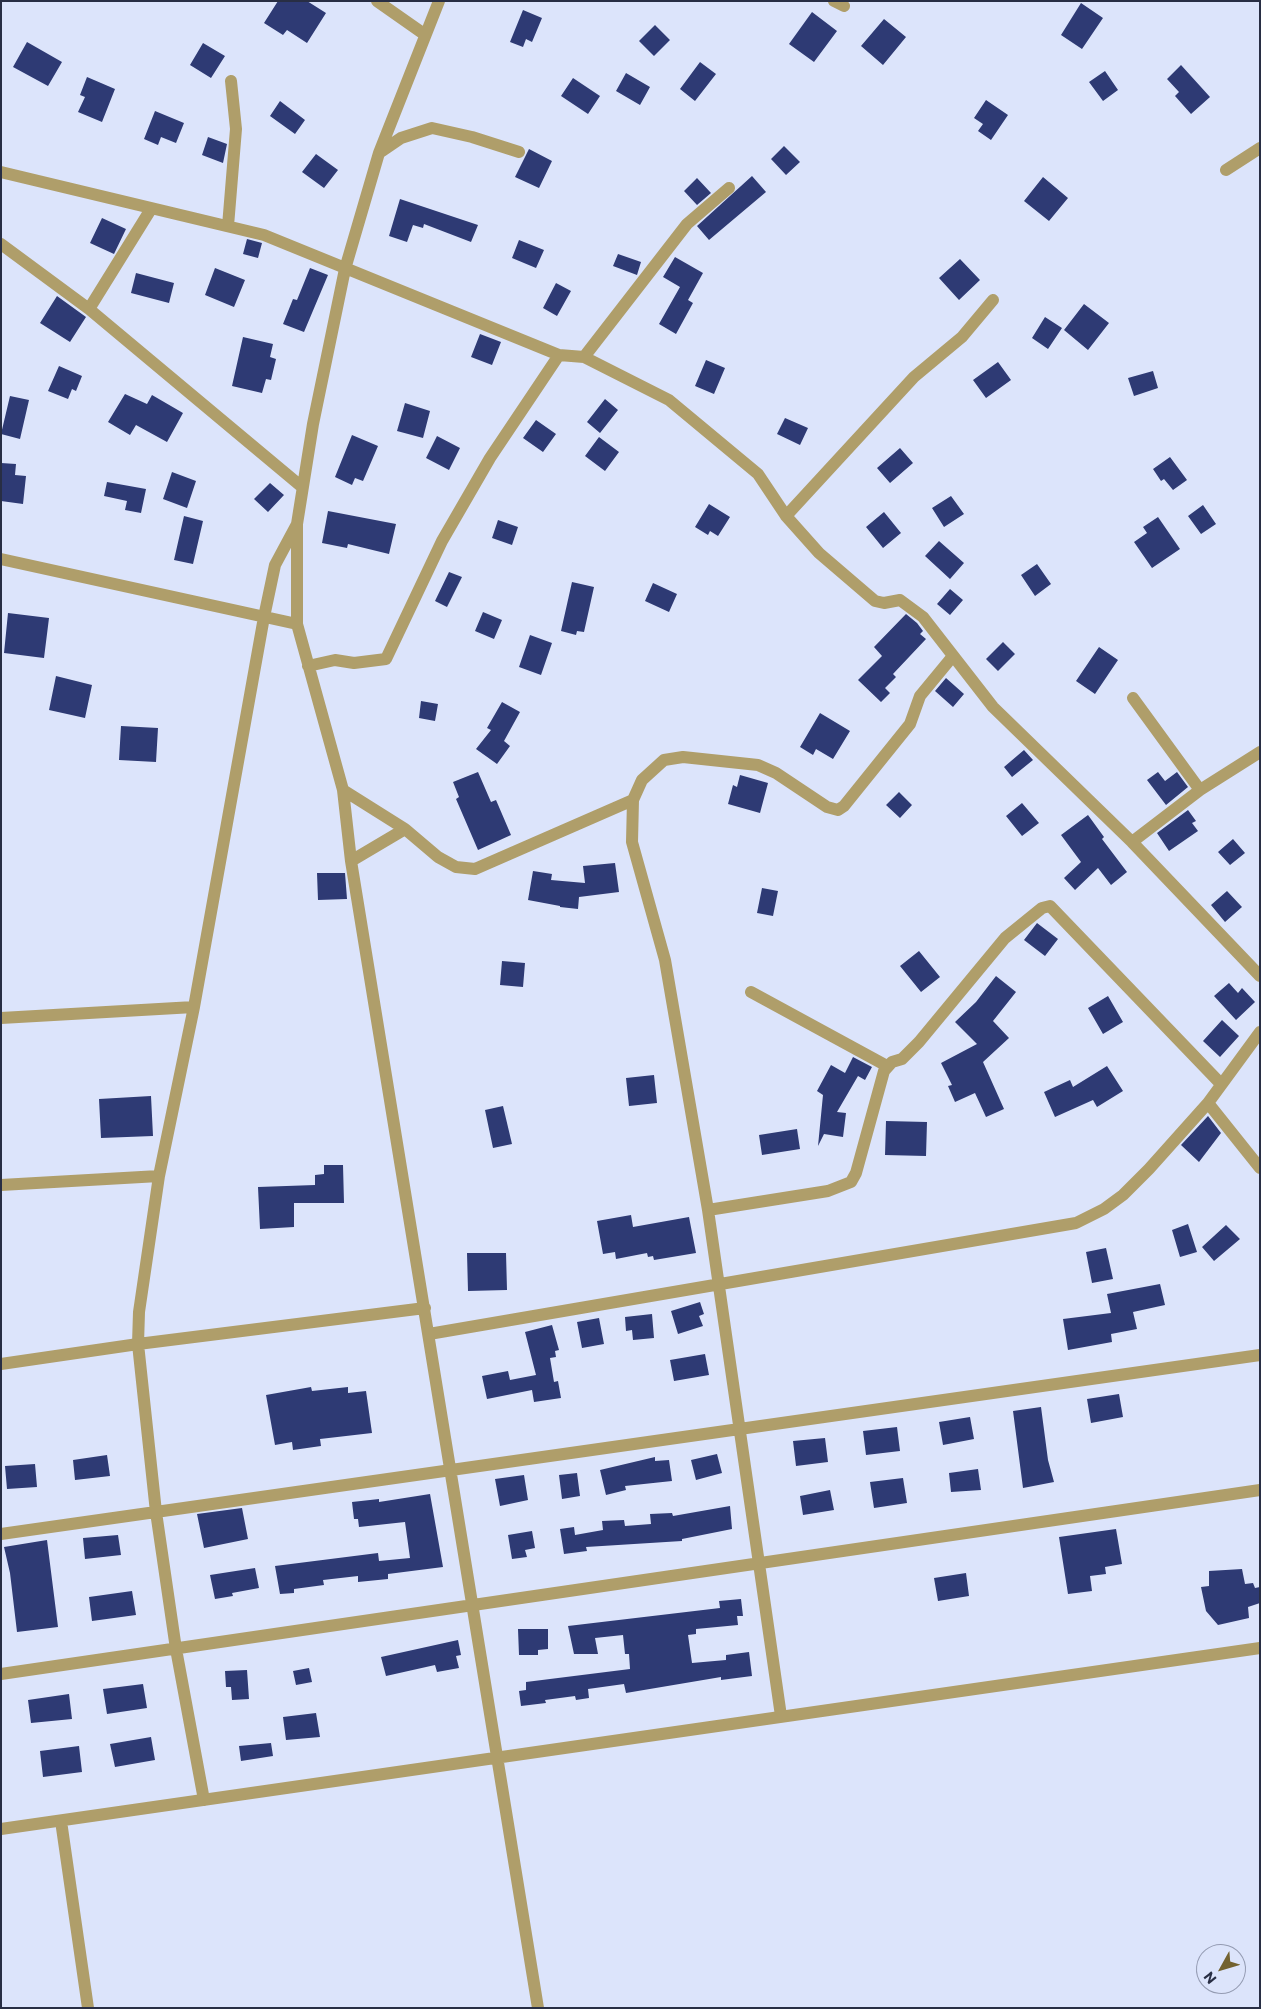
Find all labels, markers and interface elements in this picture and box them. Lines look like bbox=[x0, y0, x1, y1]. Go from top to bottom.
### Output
north arrow bbox=[1196, 1944, 1246, 1994]
text: N bbox=[1200, 1969, 1220, 1988]

